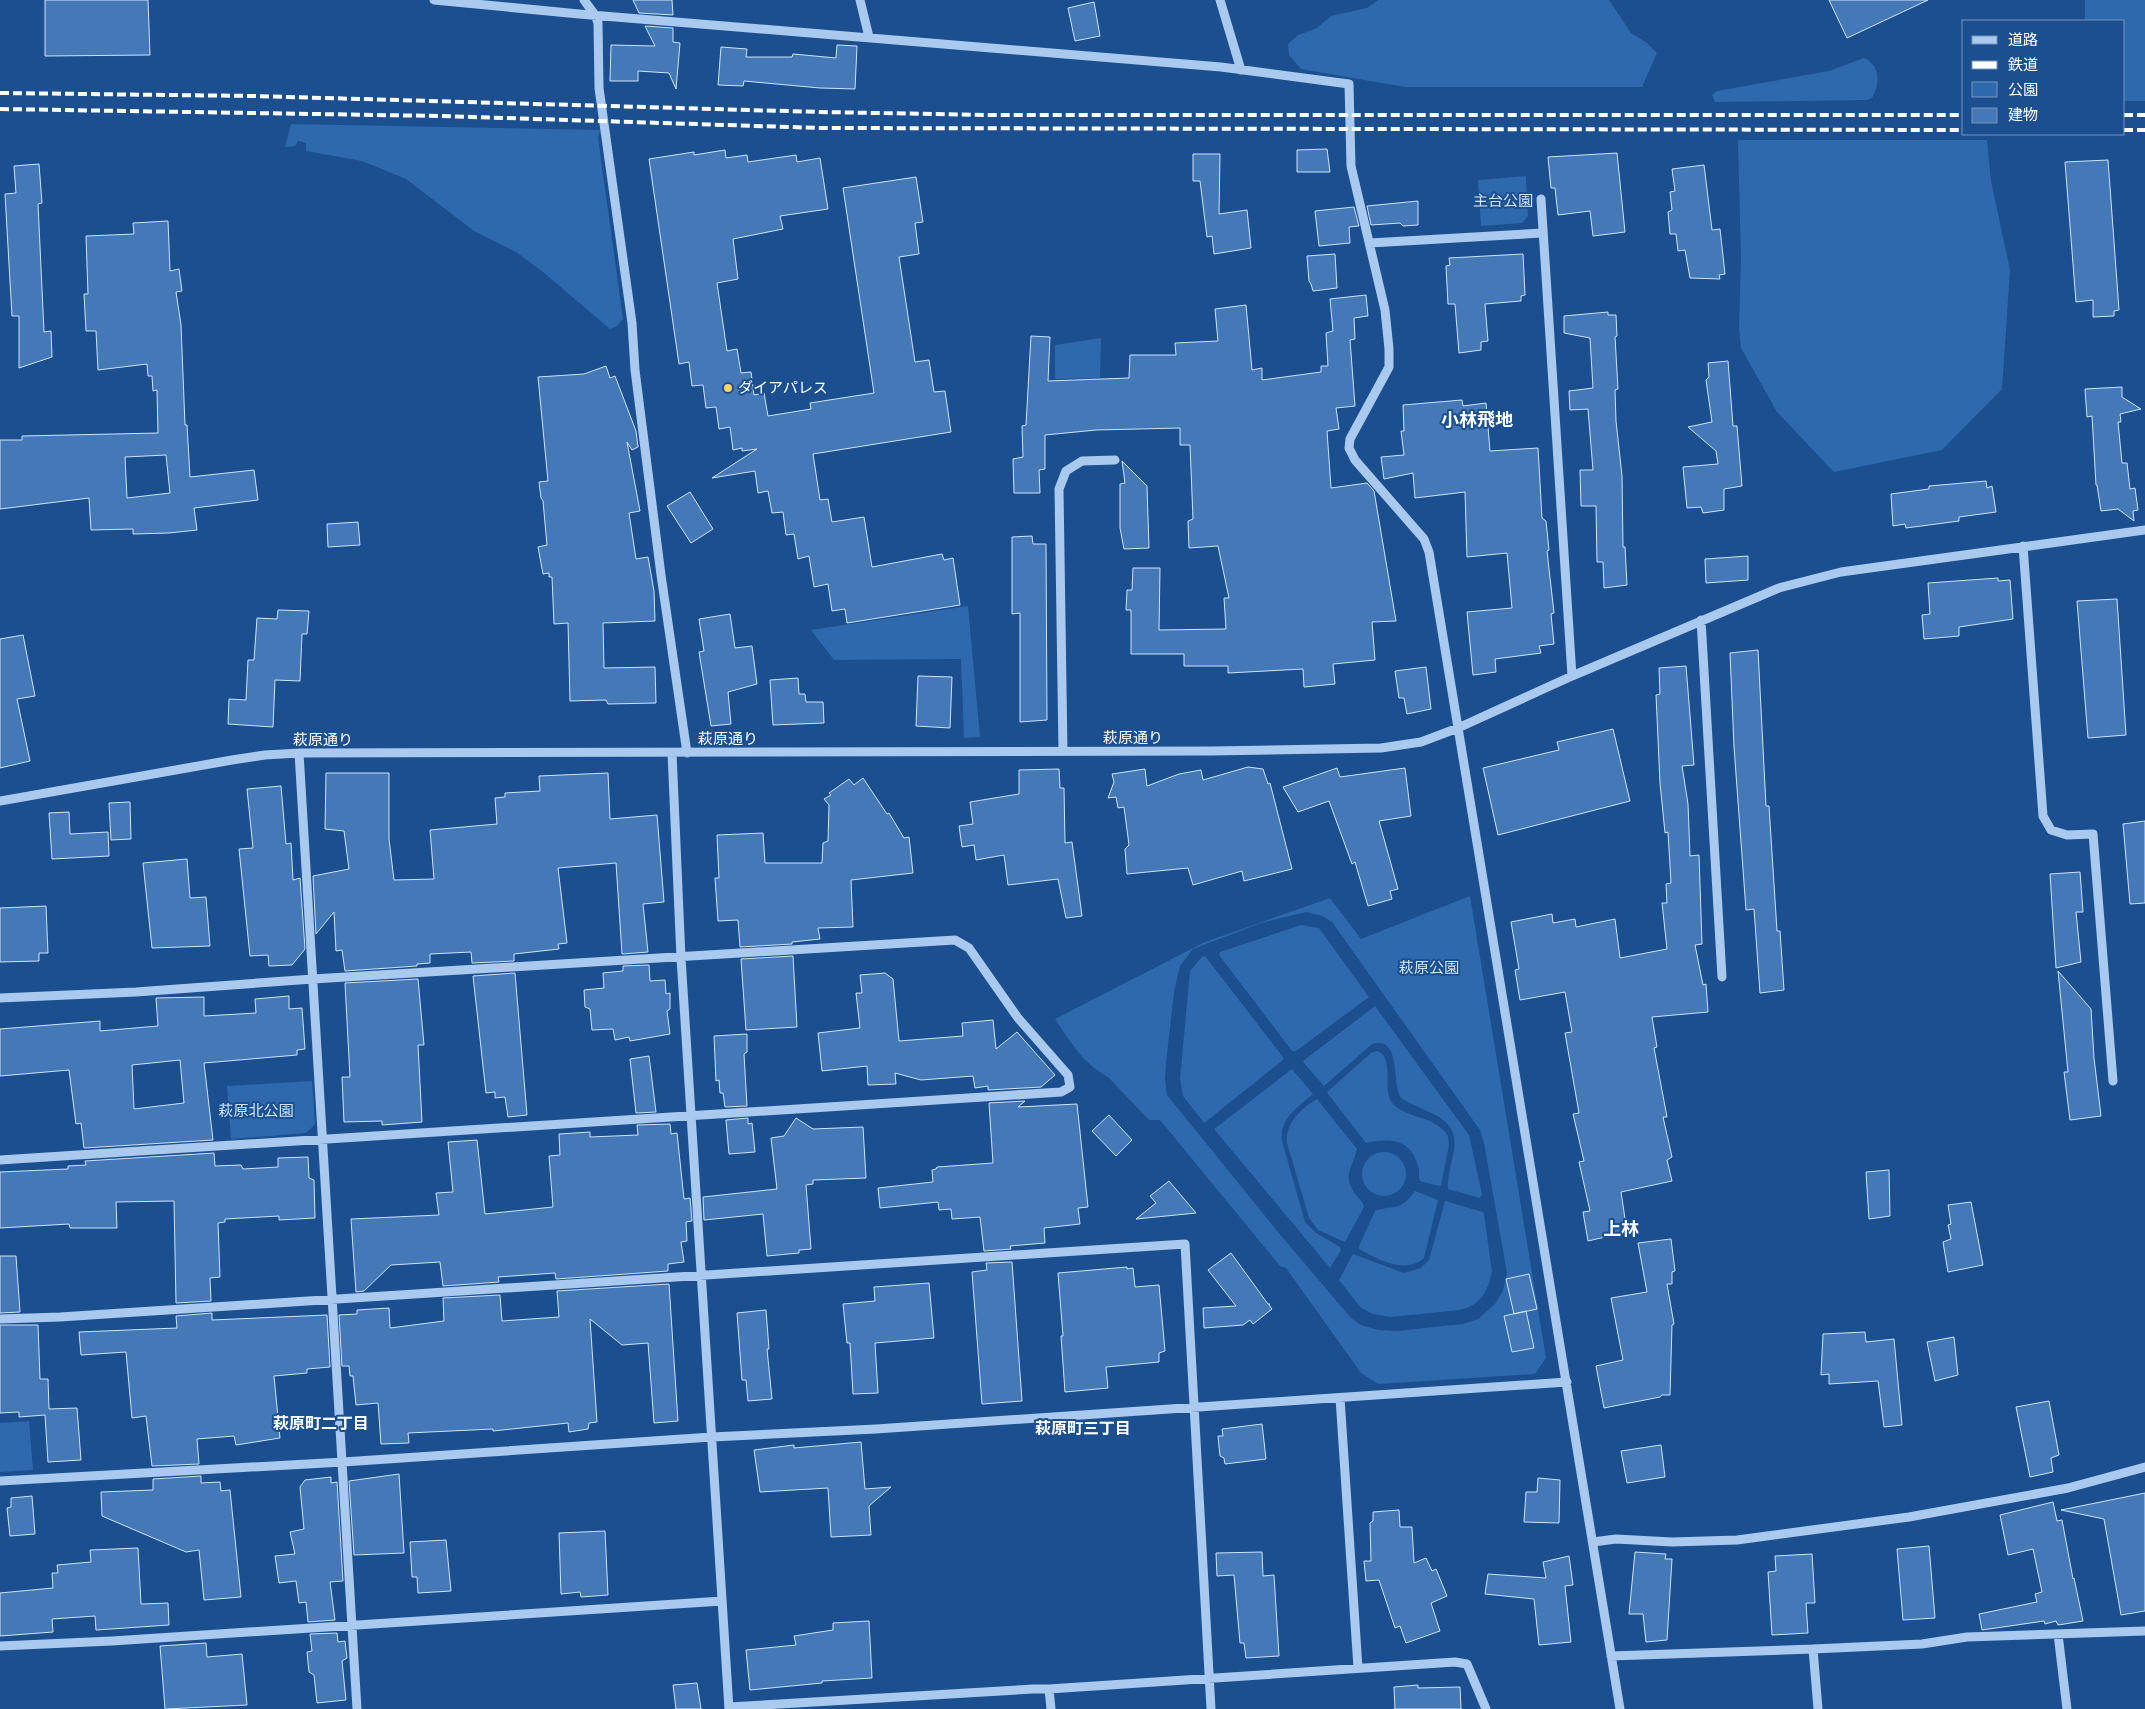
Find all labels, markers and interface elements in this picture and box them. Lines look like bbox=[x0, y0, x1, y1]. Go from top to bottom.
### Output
legend bbox=[1962, 20, 2125, 135]
text: 道路 bbox=[2008, 31, 2038, 50]
text: 鉄道 bbox=[2008, 56, 2038, 75]
text: 公園 bbox=[2008, 81, 2038, 100]
text: 建物 bbox=[2008, 106, 2038, 125]
park label: 主台公園 bbox=[1473, 192, 1533, 211]
place label: ダイアパレス bbox=[738, 379, 828, 398]
marker: ダイアパレス bbox=[722, 382, 734, 394]
district label: 小林飛地 bbox=[1441, 410, 1513, 431]
street label: 萩原通り bbox=[1103, 729, 1163, 748]
street label: 萩原通り bbox=[698, 730, 758, 749]
street label: 萩原通り bbox=[293, 731, 353, 750]
park label: 萩原公園 bbox=[1399, 959, 1459, 978]
park label: 萩原北公園 bbox=[218, 1102, 294, 1121]
district label: 上林 bbox=[1603, 1219, 1639, 1240]
district label: 萩原町二丁目 bbox=[273, 1415, 369, 1434]
district label: 萩原町三丁目 bbox=[1035, 1420, 1131, 1439]

